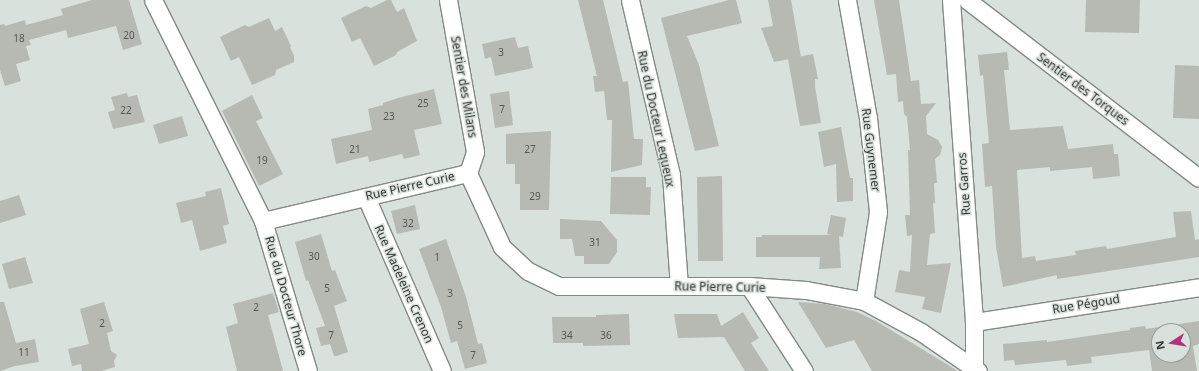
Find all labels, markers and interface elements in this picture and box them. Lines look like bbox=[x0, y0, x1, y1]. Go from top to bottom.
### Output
house number: 20 bbox=[123, 30, 135, 42]
house number: 18 bbox=[13, 33, 25, 45]
street label: Sentier des Milans bbox=[448, 35, 480, 139]
house number: 3 bbox=[498, 47, 504, 59]
street label: Rue du Docteur Lequeux bbox=[634, 49, 678, 189]
street label: Sentier des Torques bbox=[1034, 50, 1132, 128]
house number: 25 bbox=[417, 98, 429, 110]
house number: 7 bbox=[499, 104, 505, 116]
house number: 22 bbox=[120, 105, 132, 117]
street label: Rue Guynemer bbox=[859, 107, 883, 193]
house number: 23 bbox=[383, 111, 395, 123]
house number: 21 bbox=[349, 144, 361, 156]
house number: 27 bbox=[524, 144, 536, 156]
street label: Rue Garros bbox=[955, 152, 973, 216]
house number: 19 bbox=[256, 155, 268, 167]
street label: Rue Pierre Curie bbox=[364, 169, 456, 203]
house number: 29 bbox=[529, 191, 541, 203]
house number: 32 bbox=[402, 218, 414, 230]
street label: Rue Madeleine Crenon bbox=[371, 223, 437, 345]
street label: Rue du Docteur Thore bbox=[262, 234, 310, 358]
house number: 31 bbox=[589, 237, 601, 249]
house number: 30 bbox=[308, 251, 320, 263]
house number: 1 bbox=[434, 252, 440, 264]
street label: Rue Pierre Curie bbox=[674, 279, 766, 295]
house number: 5 bbox=[324, 283, 330, 295]
house number: 3 bbox=[447, 288, 453, 300]
street label: Rue Pégoud bbox=[1051, 292, 1121, 316]
house number: 2 bbox=[253, 302, 259, 314]
house number: 2 bbox=[99, 318, 105, 330]
house number: 5 bbox=[457, 320, 463, 332]
north arrow bbox=[1151, 323, 1191, 363]
house number: 7 bbox=[328, 330, 334, 342]
house number: 34 bbox=[561, 330, 573, 342]
house number: 36 bbox=[600, 330, 612, 342]
text: N bbox=[1151, 339, 1168, 351]
house number: 11 bbox=[18, 347, 30, 359]
house number: 7 bbox=[470, 350, 476, 362]

